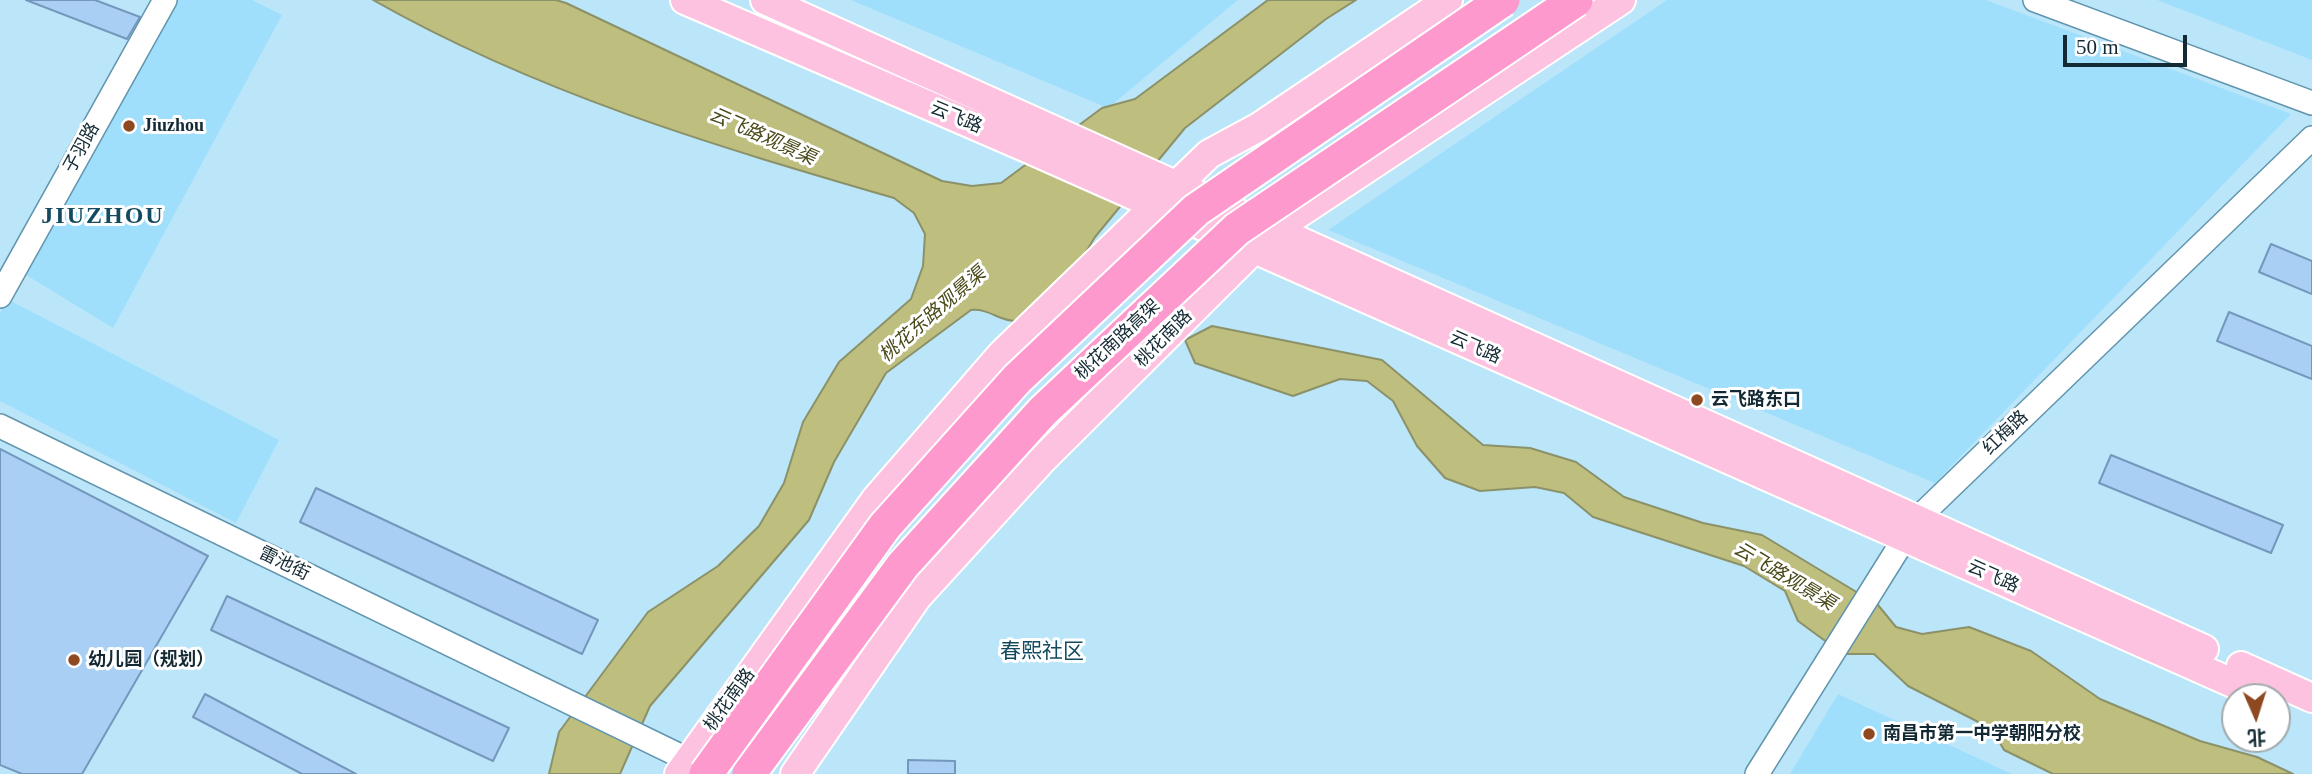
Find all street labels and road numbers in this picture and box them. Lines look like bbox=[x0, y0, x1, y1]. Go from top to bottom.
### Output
street label: 云飞路 bbox=[927, 98, 985, 138]
street label: 子羽路 bbox=[59, 119, 105, 177]
street label: 桃花南路高架 bbox=[1071, 295, 1165, 385]
street label: 桃花南路 bbox=[1131, 306, 1197, 372]
street label: 云飞路 bbox=[1446, 327, 1504, 369]
street label: 红梅路 bbox=[1979, 406, 2033, 460]
street label: 雷池街 bbox=[255, 542, 313, 586]
street label: 云飞路 bbox=[1964, 556, 2022, 598]
street label: 桃花南路 bbox=[700, 665, 760, 735]

